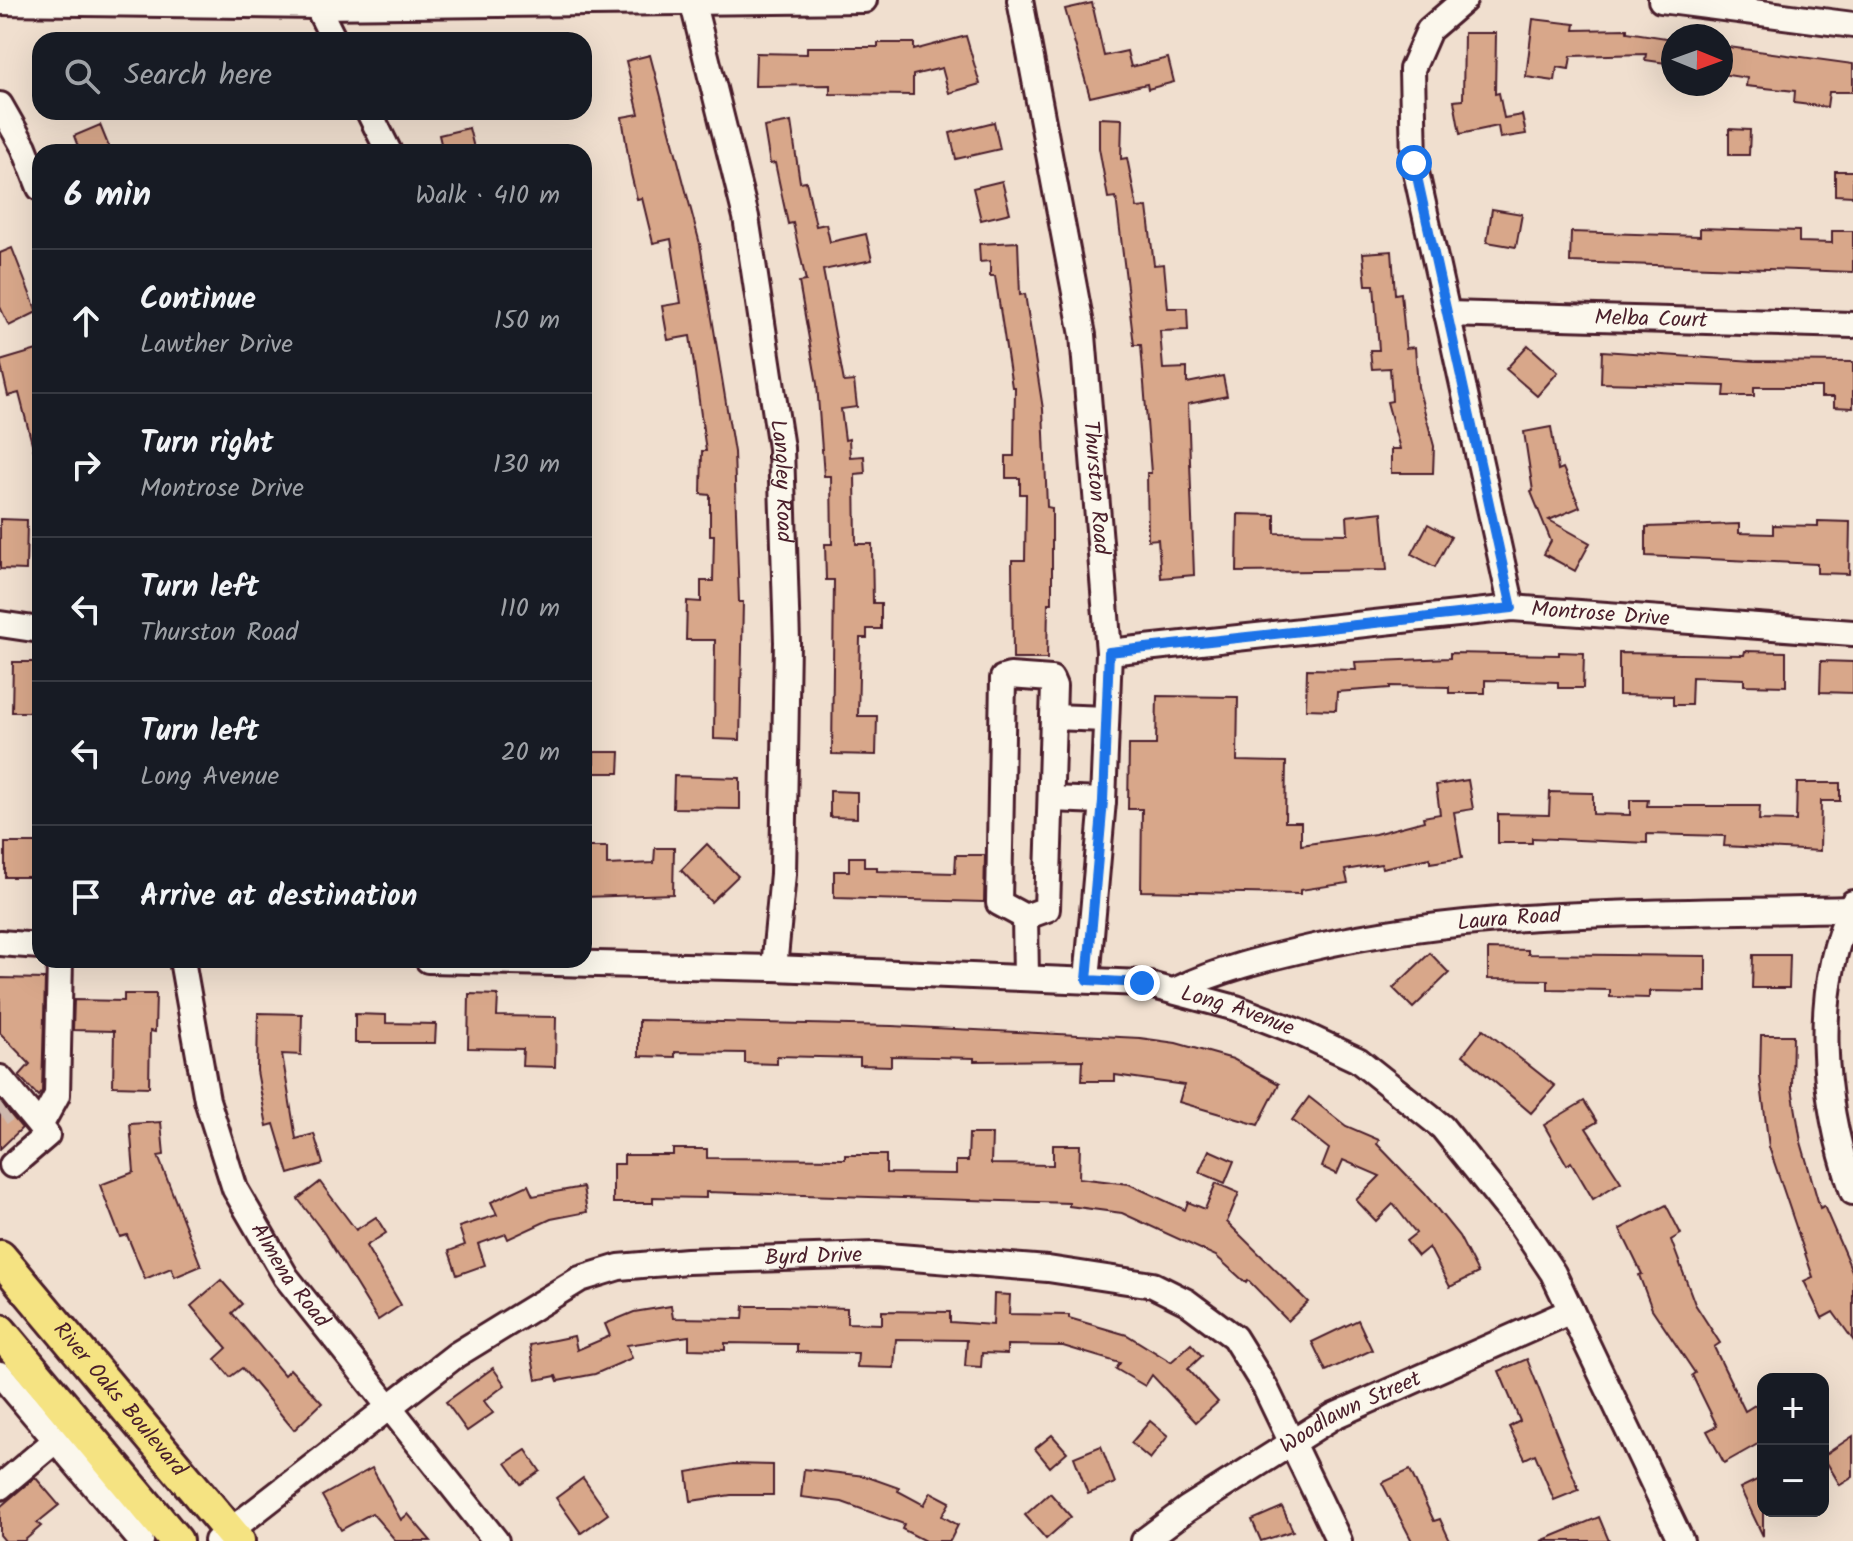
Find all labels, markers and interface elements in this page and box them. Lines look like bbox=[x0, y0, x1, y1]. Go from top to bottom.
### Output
north arrow bbox=[1661, 24, 1733, 96]
search box bbox=[32, 32, 592, 120]
text: Search here bbox=[124, 52, 272, 100]
icon: search bbox=[60, 54, 104, 98]
route start bbox=[1396, 145, 1432, 181]
text: 6 min bbox=[64, 169, 151, 223]
text: Walk · 410 m bbox=[415, 175, 560, 217]
text: Continue bbox=[140, 276, 256, 324]
icon: ahead bbox=[64, 299, 108, 343]
text: 150 m bbox=[494, 300, 560, 342]
street label: Melba Court bbox=[1594, 301, 1708, 339]
text: Lawther Drive bbox=[140, 324, 293, 366]
street label: Langley Road bbox=[759, 417, 801, 544]
street label: Thurston Road bbox=[1073, 419, 1119, 557]
text: Turn right bbox=[140, 420, 273, 468]
icon: right bbox=[64, 443, 108, 487]
text: 130 m bbox=[493, 444, 560, 486]
text: Montrose Drive bbox=[140, 468, 304, 510]
text: Turn left bbox=[140, 564, 259, 612]
icon: left bbox=[64, 587, 108, 631]
text: 110 m bbox=[500, 588, 560, 630]
street label: Montrose Drive bbox=[1530, 592, 1671, 637]
text: Thurston Road bbox=[140, 612, 298, 654]
text: Turn left bbox=[140, 708, 259, 756]
icon: left bbox=[64, 731, 108, 775]
text: 20 m bbox=[501, 732, 560, 774]
text: Long Avenue bbox=[140, 756, 279, 798]
text: Arrive at destination bbox=[140, 873, 417, 921]
icon: arrive bbox=[64, 875, 108, 919]
street label: Laura Road bbox=[1456, 898, 1563, 941]
route end bbox=[1124, 965, 1160, 1001]
street label: Long Avenue bbox=[1177, 977, 1300, 1046]
street label: Almena Road bbox=[241, 1216, 339, 1337]
street label: Byrd Drive bbox=[764, 1238, 863, 1276]
street label: River Oaks Boulevard bbox=[44, 1314, 196, 1486]
street label: Woodlawn Street bbox=[1273, 1362, 1427, 1463]
map controls bbox=[1757, 1373, 1829, 1517]
button: + bbox=[1757, 1373, 1829, 1445]
button: − bbox=[1757, 1445, 1829, 1517]

